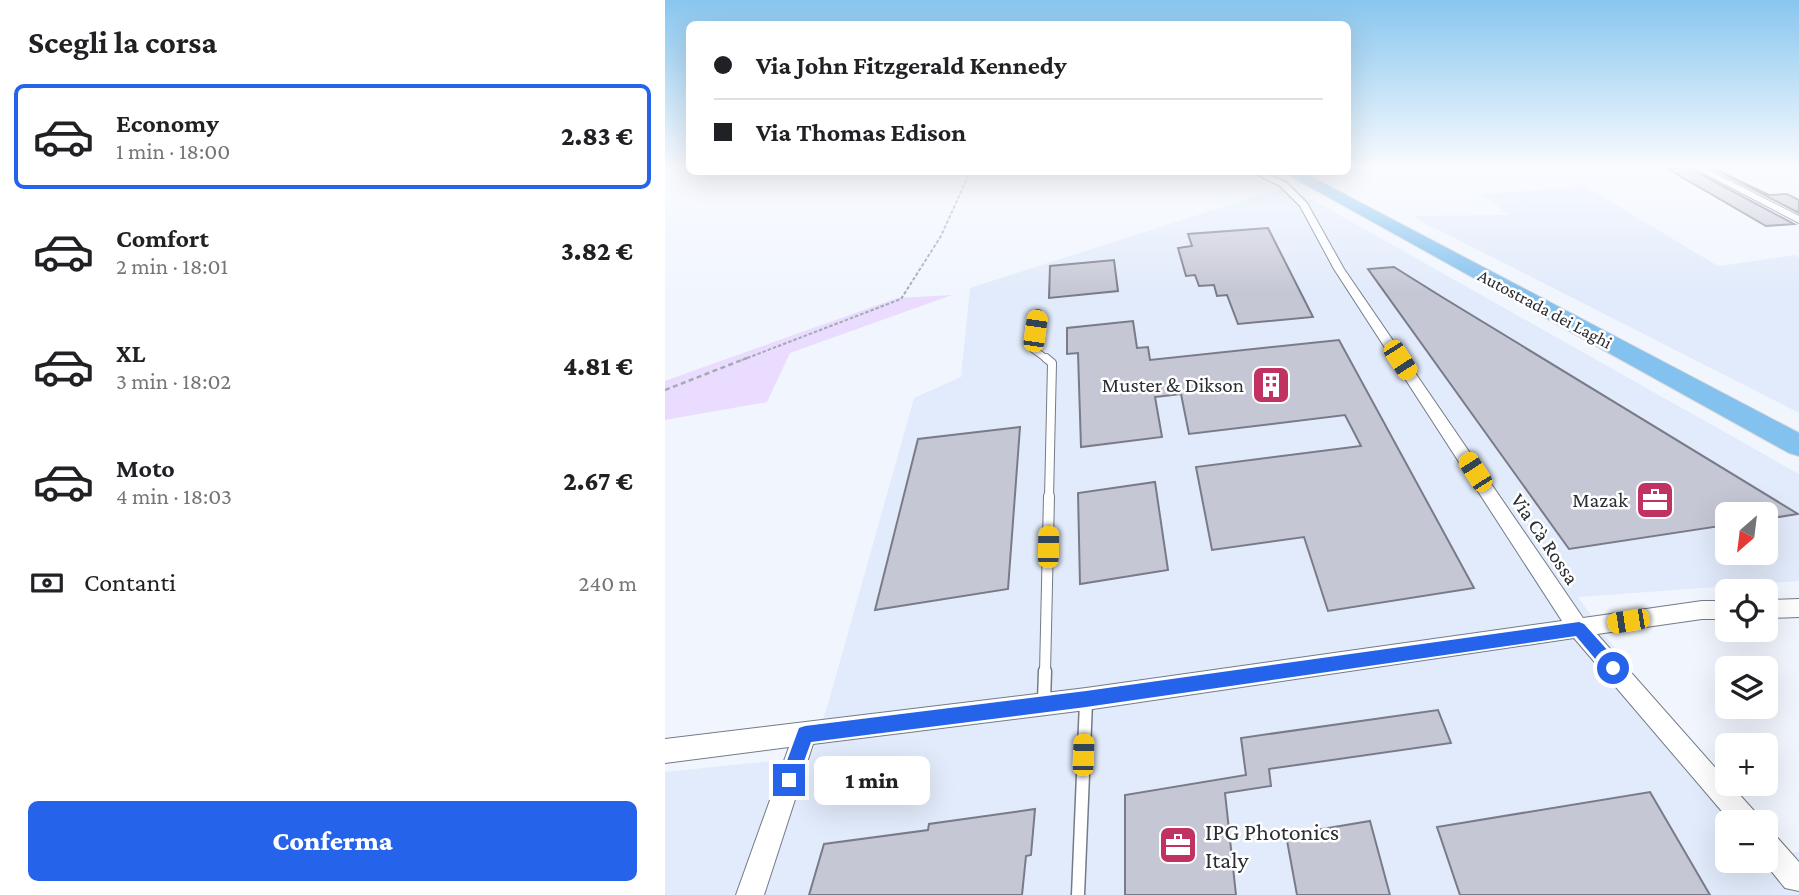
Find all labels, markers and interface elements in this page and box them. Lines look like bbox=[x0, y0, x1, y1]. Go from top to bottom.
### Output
text: Scegli la corsa bbox=[28, 24, 217, 60]
text: Via John Fitzgerald Kennedy bbox=[756, 51, 1067, 80]
icon: car bbox=[32, 105, 95, 168]
text: Economy bbox=[116, 109, 219, 138]
text: Via Thomas Edison bbox=[756, 118, 966, 147]
text: 2.83 € bbox=[561, 122, 633, 151]
text: 1 min · 18:00 bbox=[116, 138, 230, 164]
icon: car bbox=[32, 220, 95, 283]
text: Comfort bbox=[116, 224, 209, 253]
text: 3.82 € bbox=[561, 237, 633, 266]
text: 2 min · 18:01 bbox=[116, 253, 228, 279]
street label: Autostrada dei Laghi bbox=[1475, 265, 1616, 353]
car bbox=[1022, 309, 1049, 353]
icon: car bbox=[32, 335, 95, 398]
car bbox=[1380, 337, 1421, 383]
text: XL bbox=[116, 339, 145, 368]
text: 4.81 € bbox=[563, 352, 633, 381]
building icon: Muster & Dikson bbox=[1250, 364, 1292, 406]
text: 3 min · 18:02 bbox=[116, 368, 231, 394]
place label: Muster & Dikson bbox=[1102, 373, 1244, 397]
car bbox=[1455, 449, 1496, 495]
icon: car bbox=[32, 450, 95, 513]
text: Moto bbox=[116, 454, 175, 483]
text: 2.67 € bbox=[563, 467, 633, 496]
office icon: Mazak bbox=[1634, 479, 1676, 521]
text: 4 min · 18:03 bbox=[116, 483, 232, 509]
place label: Mazak bbox=[1572, 488, 1628, 512]
street label: Via Cà Rossa bbox=[1506, 489, 1584, 589]
north arrow bbox=[1715, 502, 1778, 565]
map controls bbox=[1715, 502, 1778, 873]
car bbox=[1038, 526, 1059, 568]
icon: cash bbox=[28, 564, 66, 602]
text: Contanti bbox=[84, 568, 176, 597]
text: 240 m bbox=[578, 570, 637, 596]
button: locate bbox=[1715, 579, 1778, 642]
car bbox=[1606, 607, 1651, 635]
route start bbox=[1597, 652, 1629, 684]
button: layers bbox=[1715, 656, 1778, 719]
button: + bbox=[1715, 733, 1778, 796]
car bbox=[1072, 734, 1095, 776]
callout: 1 min bbox=[813, 756, 929, 804]
route end bbox=[773, 764, 805, 796]
text: 1 min bbox=[845, 767, 899, 793]
button: Conferma bbox=[28, 801, 637, 881]
button: − bbox=[1715, 810, 1778, 873]
place label: IPG Photonics Italy bbox=[1205, 818, 1339, 873]
office icon: IPG Photonics Italy bbox=[1157, 824, 1199, 866]

